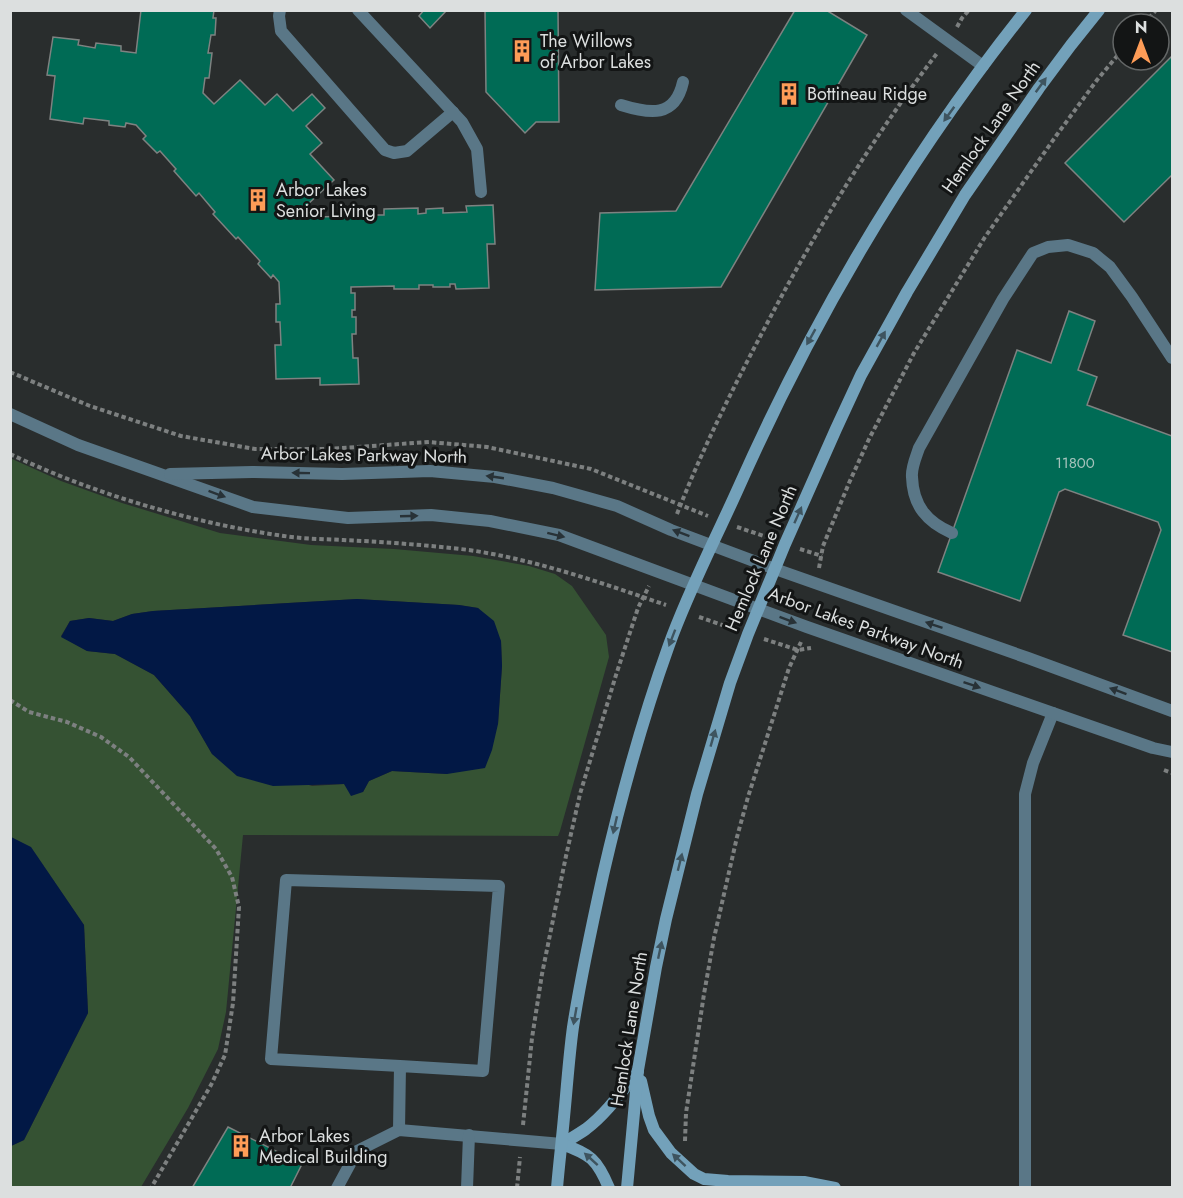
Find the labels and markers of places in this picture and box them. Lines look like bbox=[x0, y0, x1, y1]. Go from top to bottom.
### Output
place label: The Willows of Arbor Lakes bbox=[540, 28, 651, 75]
building icon: The Willows of Arbor Lakes bbox=[509, 38, 535, 64]
building icon: Bottineau Ridge bbox=[776, 81, 802, 107]
place label: Bottineau Ridge bbox=[807, 81, 927, 107]
place label: Arbor Lakes Senior Living bbox=[276, 177, 376, 224]
building icon: Arbor Lakes Senior Living bbox=[245, 187, 271, 213]
place label: Arbor Lakes Medical Building bbox=[259, 1123, 388, 1170]
building icon: Arbor Lakes Medical Building bbox=[228, 1133, 254, 1159]

